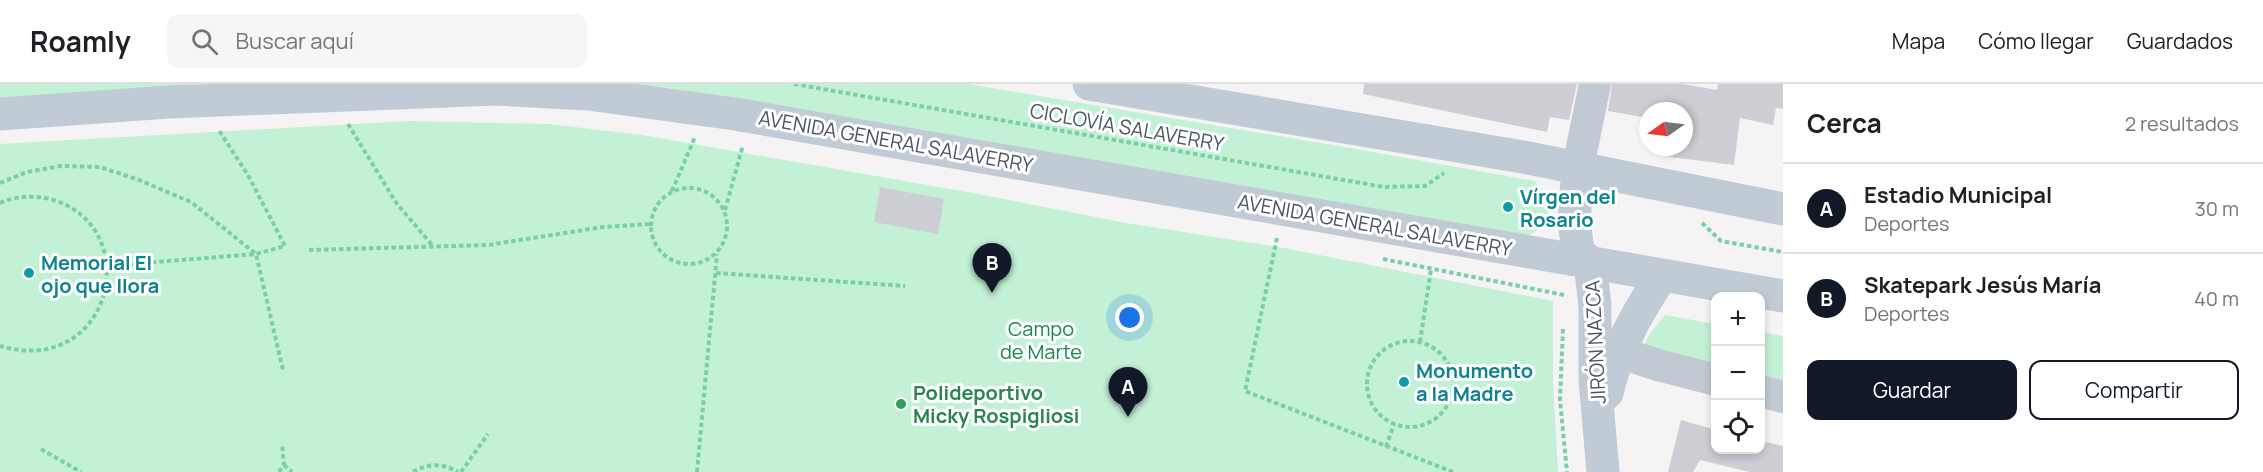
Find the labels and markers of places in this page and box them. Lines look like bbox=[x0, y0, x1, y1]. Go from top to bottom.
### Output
place label: Vírgen del Rosario bbox=[1520, 183, 1616, 233]
marker: Vírgen del Rosario bbox=[1501, 200, 1515, 214]
pin: B bbox=[972, 244, 1012, 293]
place label: Memorial El ojo que llora bbox=[41, 249, 159, 299]
marker: Memorial El ojo que llora bbox=[22, 266, 36, 280]
place label: Monumento a la Madre bbox=[1416, 357, 1533, 407]
pin: A bbox=[1108, 368, 1148, 417]
marker: Monumento a la Madre bbox=[1397, 375, 1411, 389]
place label: Polideportivo Micky Rospigliosi bbox=[913, 379, 1079, 429]
marker: Polideportivo Micky Rospigliosi bbox=[894, 397, 908, 411]

